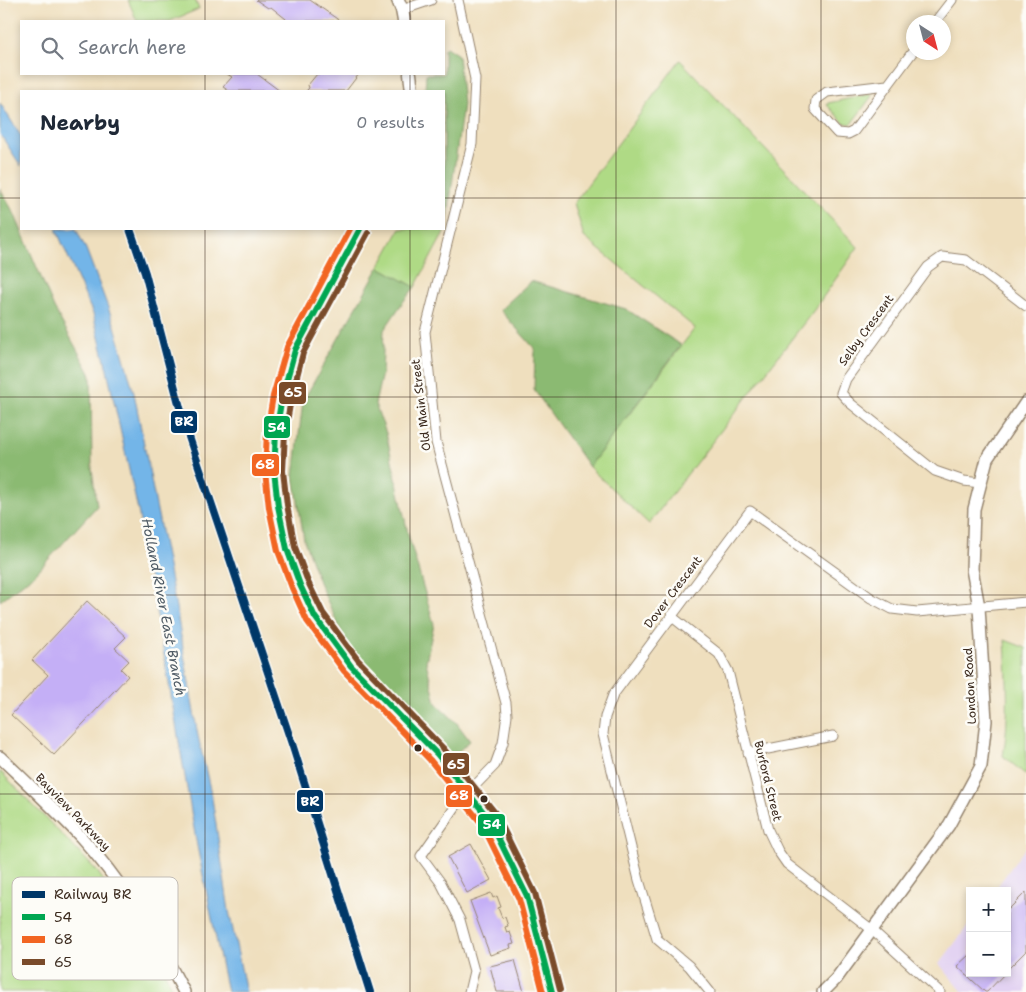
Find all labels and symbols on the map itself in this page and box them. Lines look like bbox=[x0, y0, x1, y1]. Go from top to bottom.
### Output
north arrow bbox=[906, 15, 951, 60]
street label: Selby Crescent bbox=[835, 291, 897, 369]
street label: Old Main Street bbox=[407, 358, 435, 452]
line badge: 65 bbox=[278, 381, 307, 405]
text: 65 bbox=[284, 383, 302, 401]
line badge: BR bbox=[170, 410, 198, 434]
text: BR bbox=[174, 412, 194, 430]
line badge: 54 bbox=[263, 415, 291, 439]
text: 54 bbox=[268, 418, 286, 436]
line badge: 68 bbox=[251, 453, 280, 477]
text: 68 bbox=[255, 455, 275, 473]
water label: Holland River East Branch bbox=[138, 517, 190, 697]
street label: Dover Crescent bbox=[640, 553, 706, 631]
street label: London Road bbox=[960, 647, 980, 725]
street label: Burford Street bbox=[750, 739, 786, 823]
unlabelled marker bbox=[413, 743, 423, 753]
line badge: 65 bbox=[442, 752, 470, 776]
text: 65 bbox=[447, 755, 465, 773]
street label: Bayview Parkway bbox=[32, 770, 114, 854]
line badge: 68 bbox=[445, 784, 473, 808]
text: 68 bbox=[449, 786, 469, 804]
line badge: BR bbox=[296, 789, 324, 813]
text: BR bbox=[300, 792, 320, 810]
unlabelled marker bbox=[479, 794, 489, 804]
line badge: 54 bbox=[477, 813, 506, 837]
text: 54 bbox=[483, 815, 501, 833]
legend bbox=[12, 877, 178, 980]
text: Railway BR bbox=[54, 885, 132, 903]
text: 54 bbox=[54, 908, 72, 926]
text: 68 bbox=[54, 930, 73, 948]
text: 65 bbox=[54, 953, 72, 971]

